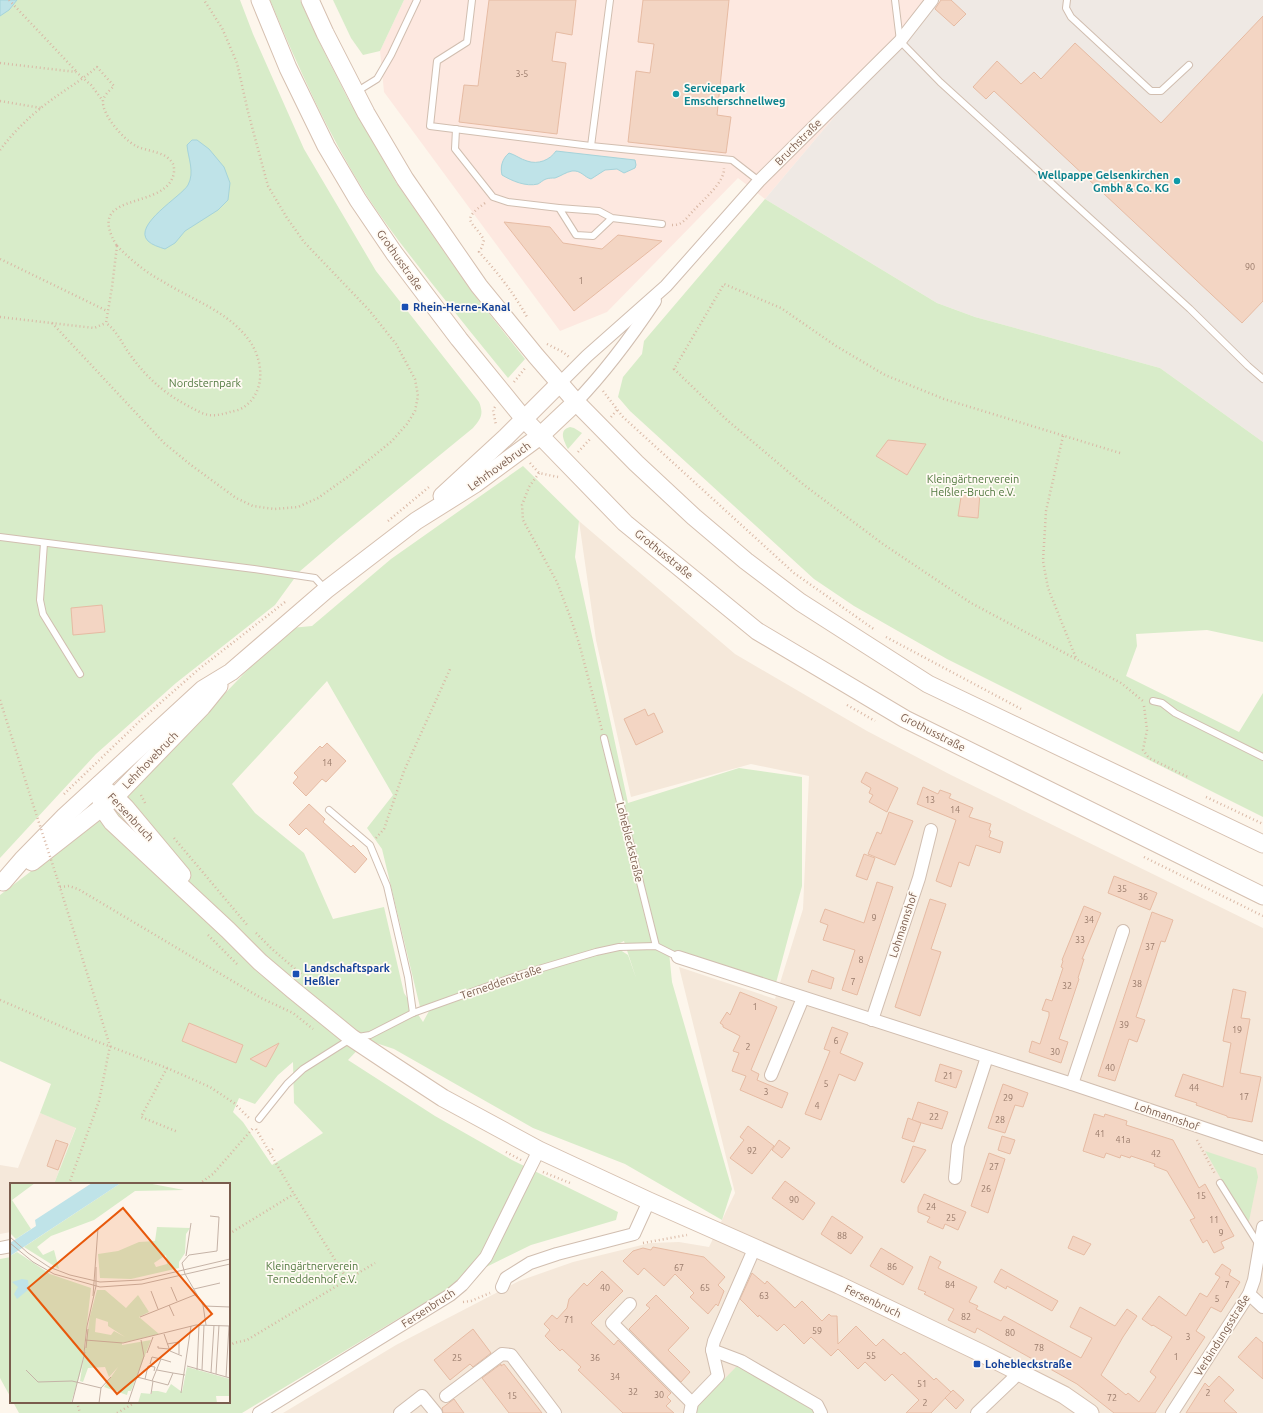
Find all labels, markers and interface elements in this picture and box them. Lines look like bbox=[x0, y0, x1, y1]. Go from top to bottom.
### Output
house number: 3-5 bbox=[516, 69, 528, 79]
place label: Servicepark Emscherschnellweg bbox=[684, 82, 786, 107]
marker: Servicepark Emscherschnellweg bbox=[671, 89, 681, 99]
street label: Bruchstraße bbox=[772, 116, 824, 168]
place label: Wellpappe Gelsenkirchen Gmbh & Co. KG bbox=[1038, 169, 1169, 194]
marker: Wellpappe Gelsenkirchen Gmbh & Co. KG bbox=[1172, 176, 1182, 186]
street label: Grothusstraße bbox=[375, 227, 425, 293]
house number: 90 bbox=[1245, 262, 1255, 272]
house number: 1 bbox=[578, 276, 584, 286]
place label: Rhein-Herne-Kanal bbox=[413, 301, 511, 313]
marker: Rhein-Herne-Kanal bbox=[400, 302, 410, 312]
park label: Nordsternpark bbox=[169, 377, 242, 389]
street label: Lehrhovebruch bbox=[465, 439, 533, 493]
park label: Kleingärtnerverein Heßler-Bruch e.V. bbox=[927, 473, 1019, 498]
street label: Grothusstraße bbox=[633, 527, 695, 581]
street label: Grothusstraße bbox=[899, 710, 967, 754]
street label: Lehrhovebruch bbox=[120, 729, 180, 791]
house number: 14 bbox=[322, 758, 332, 768]
street label: Fersenbruch bbox=[106, 790, 156, 844]
house number: 13 bbox=[925, 795, 935, 805]
street label: Lohebleckstraße bbox=[614, 801, 646, 883]
house number: 14 bbox=[950, 805, 960, 815]
house number: 35 bbox=[1117, 884, 1127, 894]
street label: Lohmannshof bbox=[887, 890, 919, 959]
house number: 36 bbox=[1138, 892, 1148, 902]
house number: 9 bbox=[871, 913, 877, 923]
house number: 34 bbox=[1084, 915, 1094, 925]
house number: 33 bbox=[1075, 935, 1085, 945]
house number: 37 bbox=[1145, 942, 1155, 952]
house number: 8 bbox=[858, 955, 864, 965]
place label: Landschaftspark Heßler bbox=[304, 962, 391, 987]
street label: Terneddenstraße bbox=[459, 962, 543, 1002]
marker: Landschaftspark Heßler bbox=[291, 969, 301, 979]
house number: 7 bbox=[850, 977, 856, 987]
house number: 38 bbox=[1132, 979, 1142, 989]
house number: 32 bbox=[1062, 981, 1072, 991]
house number: 1 bbox=[752, 1002, 758, 1012]
house number: 39 bbox=[1119, 1020, 1129, 1030]
house number: 19 bbox=[1232, 1025, 1242, 1035]
house number: 6 bbox=[833, 1036, 839, 1046]
house number: 2 bbox=[745, 1042, 751, 1052]
house number: 30 bbox=[1050, 1047, 1060, 1057]
house number: 40 bbox=[1105, 1063, 1115, 1073]
house number: 21 bbox=[943, 1071, 953, 1081]
house number: 5 bbox=[823, 1079, 829, 1089]
house number: 44 bbox=[1189, 1083, 1199, 1093]
house number: 3 bbox=[763, 1087, 769, 1097]
house number: 17 bbox=[1239, 1092, 1249, 1102]
house number: 29 bbox=[1003, 1093, 1013, 1103]
street label: Lohmannshof bbox=[1133, 1099, 1202, 1133]
house number: 4 bbox=[814, 1101, 820, 1111]
house number: 22 bbox=[929, 1112, 939, 1122]
house number: 28 bbox=[995, 1115, 1005, 1125]
house number: 41 bbox=[1095, 1129, 1105, 1139]
house number: 41a bbox=[1116, 1135, 1130, 1145]
house number: 92 bbox=[747, 1146, 757, 1156]
house number: 42 bbox=[1151, 1149, 1161, 1159]
house number: 27 bbox=[989, 1162, 999, 1172]
inset map bbox=[10, 1183, 230, 1403]
house number: 26 bbox=[981, 1184, 991, 1194]
house number: 15 bbox=[1196, 1191, 1206, 1201]
house number: 90 bbox=[789, 1195, 799, 1205]
house number: 24 bbox=[926, 1202, 936, 1212]
house number: 25 bbox=[946, 1213, 956, 1223]
house number: 11 bbox=[1209, 1215, 1219, 1225]
house number: 9 bbox=[1218, 1228, 1224, 1238]
house number: 88 bbox=[837, 1231, 847, 1241]
park label: Kleingärtnerverein Terneddenhof e.V. bbox=[266, 1260, 358, 1285]
house number: 86 bbox=[887, 1262, 897, 1272]
house number: 67 bbox=[674, 1263, 684, 1273]
house number: 84 bbox=[945, 1280, 955, 1290]
house number: 7 bbox=[1224, 1280, 1230, 1290]
street label: Fersenbruch bbox=[843, 1282, 903, 1320]
house number: 40 bbox=[600, 1283, 610, 1293]
house number: 65 bbox=[700, 1283, 710, 1293]
street label: Fersenbruch bbox=[399, 1286, 457, 1330]
house number: 63 bbox=[759, 1291, 769, 1301]
street label: Verbindungsstraße bbox=[1192, 1292, 1252, 1378]
house number: 5 bbox=[1214, 1294, 1220, 1304]
house number: 82 bbox=[961, 1312, 971, 1322]
house number: 71 bbox=[564, 1315, 574, 1325]
house number: 59 bbox=[812, 1326, 822, 1336]
house number: 80 bbox=[1005, 1328, 1015, 1338]
house number: 3 bbox=[1185, 1332, 1191, 1342]
house number: 78 bbox=[1034, 1343, 1044, 1353]
house number: 55 bbox=[866, 1351, 876, 1361]
house number: 1 bbox=[1173, 1352, 1179, 1362]
house number: 25 bbox=[452, 1353, 462, 1363]
house number: 36 bbox=[590, 1353, 600, 1363]
place label: Lohebleckstraße bbox=[985, 1358, 1072, 1370]
marker: Lohebleckstraße bbox=[972, 1359, 982, 1369]
house number: 34 bbox=[610, 1372, 620, 1382]
house number: 51 bbox=[917, 1379, 927, 1389]
house number: 32 bbox=[628, 1387, 638, 1397]
house number: 2 bbox=[1205, 1388, 1211, 1398]
house number: 30 bbox=[654, 1390, 664, 1400]
house number: 15 bbox=[507, 1391, 517, 1401]
house number: 72 bbox=[1107, 1393, 1117, 1403]
house number: 2 bbox=[922, 1398, 928, 1408]

